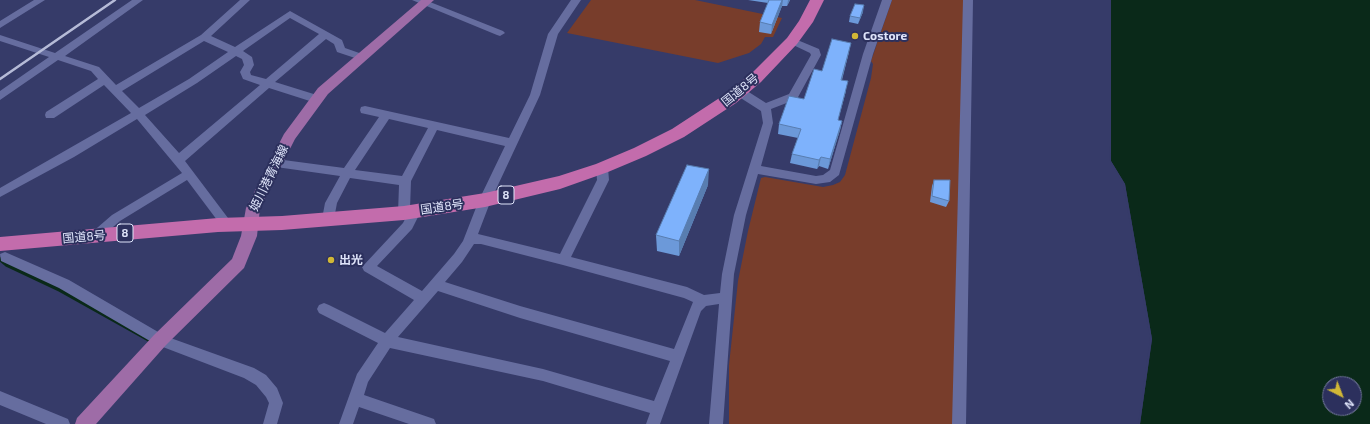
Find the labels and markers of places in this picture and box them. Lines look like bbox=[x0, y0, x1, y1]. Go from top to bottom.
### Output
place label: Costore bbox=[863, 29, 907, 43]
marker: Costore bbox=[850, 31, 860, 41]
place label: 出光 bbox=[339, 253, 363, 267]
marker: 出光 bbox=[326, 255, 336, 265]

